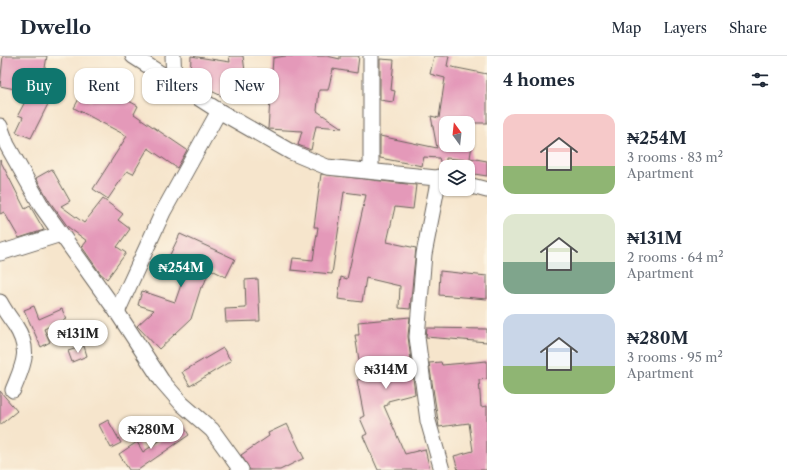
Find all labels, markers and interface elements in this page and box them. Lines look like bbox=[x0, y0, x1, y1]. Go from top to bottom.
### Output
text: Dwello bbox=[20, 16, 91, 39]
text: Map bbox=[611, 19, 641, 37]
text: Layers bbox=[663, 19, 707, 37]
text: Share bbox=[729, 19, 767, 37]
chip: Buy bbox=[12, 68, 66, 104]
chip: Rent bbox=[74, 68, 134, 104]
chip: Filters bbox=[142, 68, 212, 104]
chip: New bbox=[220, 68, 279, 104]
icon: filters bbox=[749, 69, 771, 91]
text: 4 homes bbox=[503, 70, 575, 90]
north arrow bbox=[439, 116, 475, 152]
map controls bbox=[439, 116, 475, 196]
text: ₦254M bbox=[627, 128, 687, 148]
icon: home bbox=[535, 130, 583, 178]
text: 3 rooms · 83 m² bbox=[627, 149, 723, 165]
button: layers bbox=[439, 160, 475, 196]
text: Apartment bbox=[627, 165, 694, 181]
text: ₦131M bbox=[627, 228, 682, 248]
icon: home bbox=[535, 230, 583, 278]
text: 2 rooms · 64 m² bbox=[627, 249, 724, 265]
pin: ₦254M bbox=[153, 254, 209, 288]
text: ₦254M bbox=[158, 259, 204, 275]
text: Apartment bbox=[627, 265, 694, 281]
pin: ₦131M bbox=[50, 320, 106, 354]
text: ₦131M bbox=[57, 325, 99, 341]
text: ₦280M bbox=[627, 328, 689, 348]
icon: home bbox=[535, 330, 583, 378]
text: 3 rooms · 95 m² bbox=[627, 349, 723, 365]
pin: ₦314M bbox=[358, 356, 414, 390]
text: ₦314M bbox=[364, 361, 408, 377]
text: Apartment bbox=[627, 365, 694, 381]
pin: ₦280M bbox=[123, 416, 179, 450]
text: ₦280M bbox=[127, 421, 175, 437]

